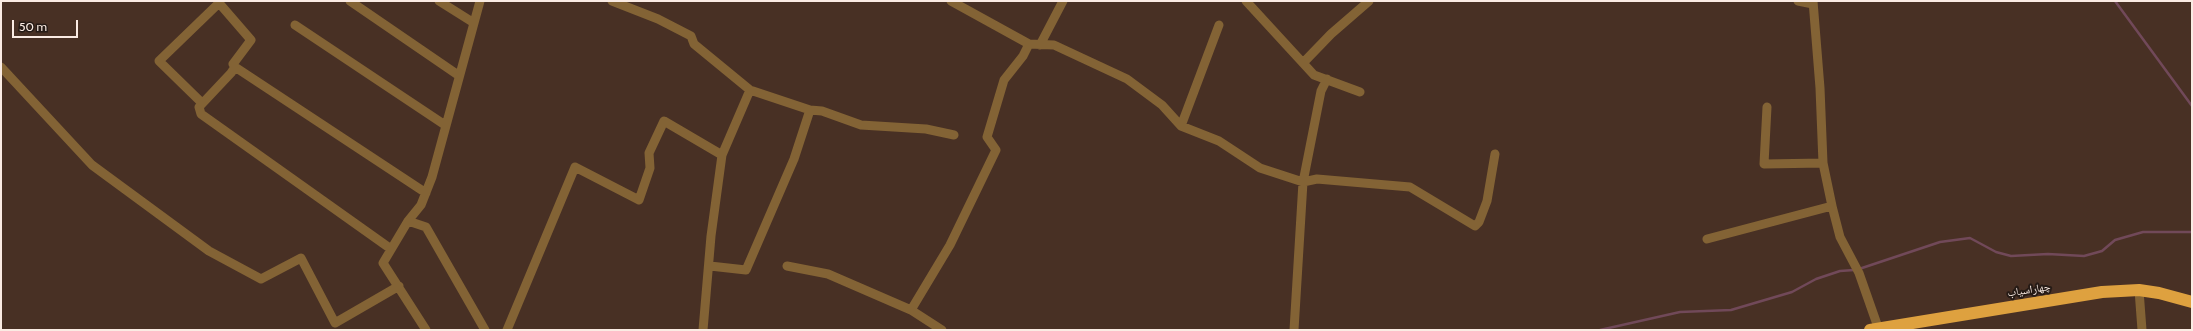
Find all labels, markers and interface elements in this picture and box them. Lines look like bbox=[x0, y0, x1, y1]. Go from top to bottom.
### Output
scale bar bbox=[14, 12, 80, 38]
text: 50 m bbox=[19, 19, 47, 34]
street label: چهاراسیاب bbox=[2007, 280, 2051, 300]

